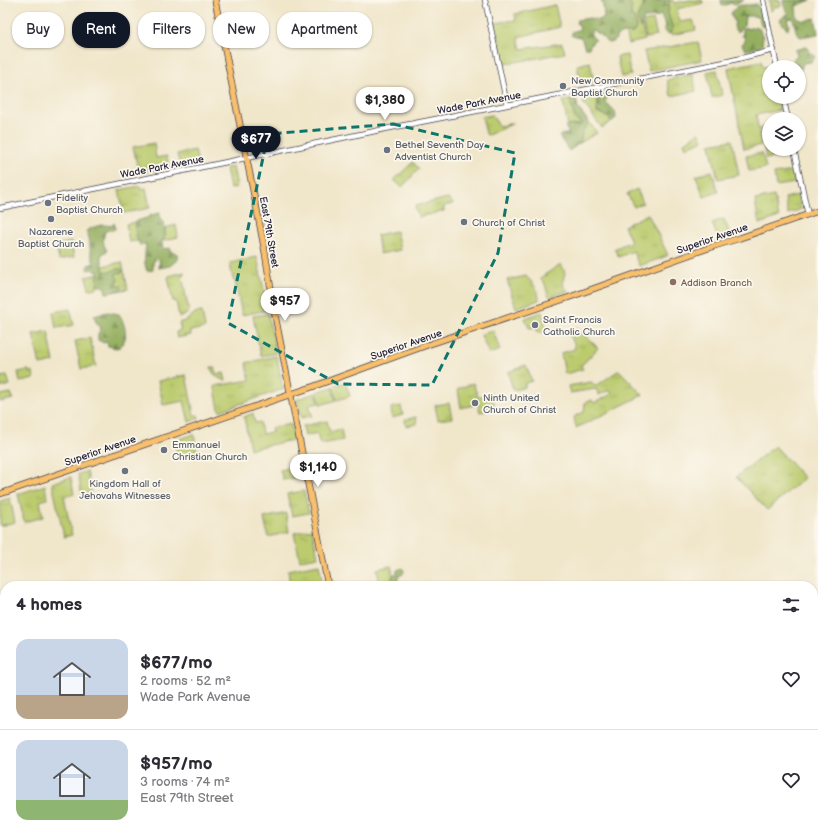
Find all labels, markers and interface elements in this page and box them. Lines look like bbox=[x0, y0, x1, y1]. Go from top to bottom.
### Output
chip: Buy bbox=[12, 12, 64, 48]
chip: Rent bbox=[72, 12, 130, 48]
chip: Filters bbox=[138, 12, 205, 48]
chip: New bbox=[213, 12, 269, 48]
chip: Apartment bbox=[277, 12, 372, 48]
map controls bbox=[762, 60, 806, 156]
button: locate bbox=[762, 60, 806, 104]
place label: New Community Baptist Church bbox=[571, 75, 645, 99]
marker: New Community Baptist Church bbox=[558, 81, 568, 91]
pin: $1,380 bbox=[352, 87, 418, 121]
street label: Wade Park Avenue bbox=[436, 89, 522, 117]
text: $1,380 bbox=[365, 92, 405, 108]
button: layers bbox=[762, 112, 806, 156]
pin: $677 bbox=[232, 126, 280, 160]
text: $677 bbox=[241, 131, 271, 147]
place label: Bethel Seventh Day Adventist Church bbox=[395, 139, 484, 163]
marker: Bethel Seventh Day Adventist Church bbox=[382, 145, 392, 155]
street label: Wade Park Avenue bbox=[119, 153, 205, 181]
place label: Fidelity Baptist Church bbox=[56, 192, 123, 216]
street label: East 79th Street bbox=[257, 196, 281, 269]
marker: Fidelity Baptist Church bbox=[43, 198, 53, 208]
marker: Nazarene Baptist Church bbox=[46, 214, 56, 224]
marker: Church of Christ bbox=[459, 217, 469, 227]
place label: Church of Christ bbox=[472, 217, 545, 229]
street label: Superior Avenue bbox=[675, 221, 750, 257]
place label: Nazarene Baptist Church bbox=[18, 226, 85, 250]
marker: Addison Branch bbox=[668, 277, 678, 287]
place label: Addison Branch bbox=[681, 277, 753, 289]
pin: $957 bbox=[261, 288, 309, 322]
text: $957 bbox=[270, 293, 300, 309]
place label: Saint Francis Catholic Church bbox=[543, 314, 616, 338]
marker: Saint Francis Catholic Church bbox=[530, 320, 540, 330]
street label: Superior Avenue bbox=[369, 327, 444, 363]
place label: Ninth United Church of Christ bbox=[483, 392, 556, 416]
marker: Ninth United Church of Christ bbox=[470, 398, 480, 408]
street label: Superior Avenue bbox=[63, 433, 138, 469]
place label: Emmanuel Christian Church bbox=[172, 439, 248, 463]
marker: Emmanuel Christian Church bbox=[159, 445, 169, 455]
pin: $1,140 bbox=[285, 454, 351, 488]
text: $1,140 bbox=[299, 459, 337, 475]
marker: Kingdom Hall of Jehovahs Witnesses bbox=[120, 466, 130, 476]
place label: Kingdom Hall of Jehovahs Witnesses bbox=[79, 478, 171, 502]
icon: filters bbox=[780, 594, 802, 616]
text: 4 homes bbox=[16, 595, 82, 615]
text: $677/mo bbox=[140, 653, 212, 673]
icon: home bbox=[48, 655, 96, 703]
icon: heart bbox=[780, 668, 802, 690]
text: 2 rooms · 52 m² bbox=[140, 673, 231, 689]
text: Wade Park Avenue bbox=[140, 689, 250, 705]
text: $957/mo bbox=[140, 754, 213, 774]
icon: home bbox=[48, 756, 96, 804]
icon: heart bbox=[780, 769, 802, 791]
text: 3 rooms · 74 m² bbox=[140, 774, 230, 790]
text: East 79th Street bbox=[140, 790, 234, 806]

